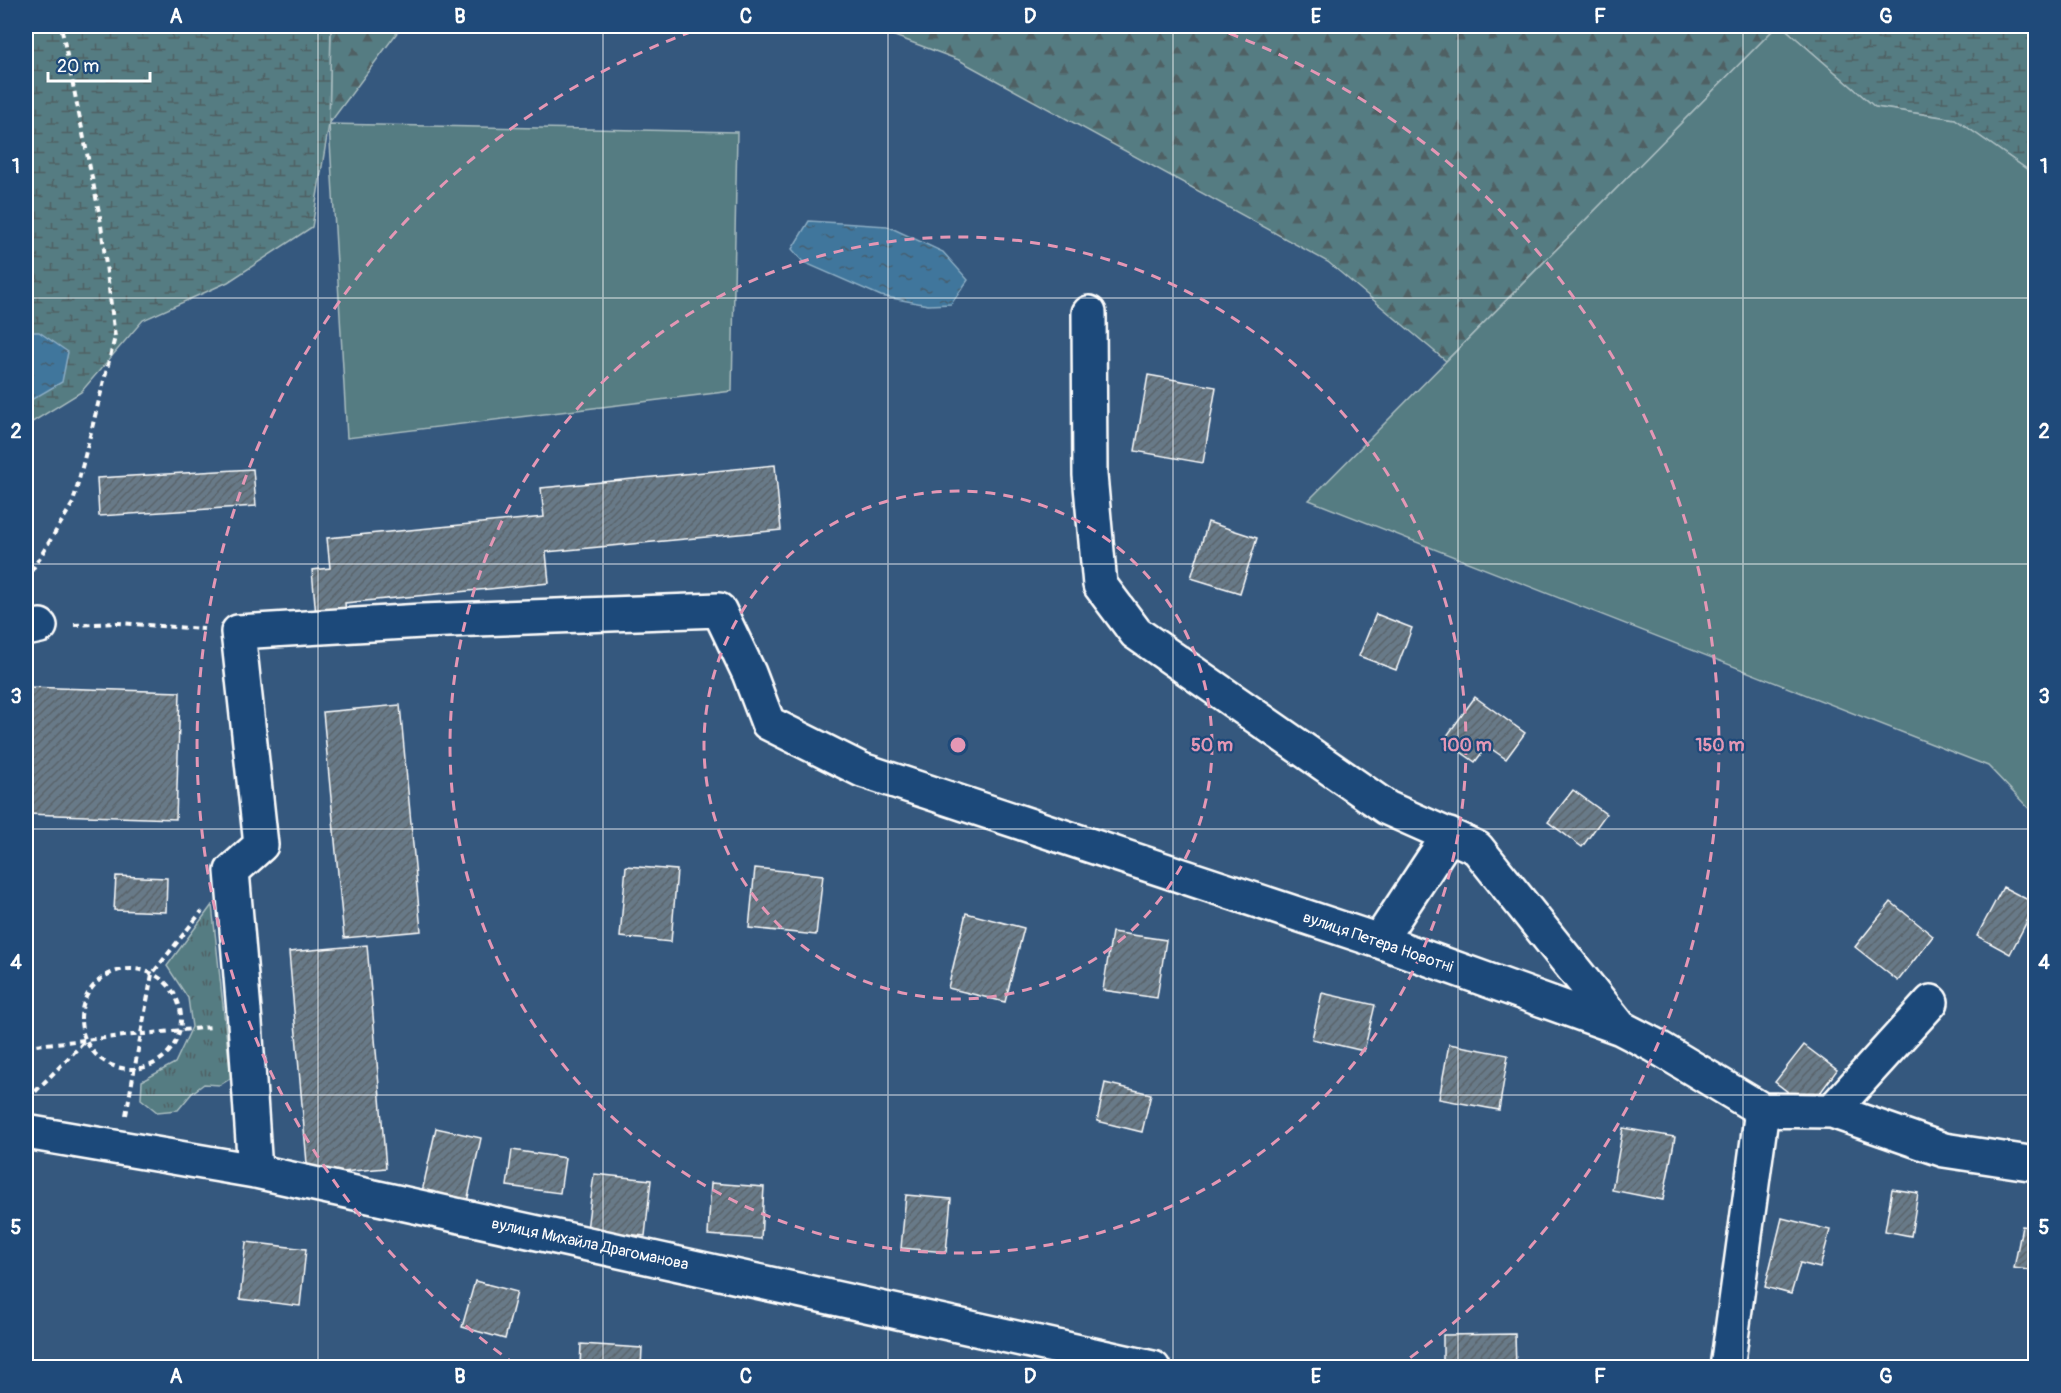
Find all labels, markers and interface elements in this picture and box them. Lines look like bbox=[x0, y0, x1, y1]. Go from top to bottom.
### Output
text: A bbox=[170, 4, 183, 29]
text: B bbox=[454, 4, 466, 29]
text: C bbox=[740, 4, 752, 29]
text: D bbox=[1024, 4, 1037, 29]
text: E bbox=[1311, 4, 1322, 29]
text: F bbox=[1594, 4, 1606, 29]
text: G bbox=[1879, 4, 1893, 29]
scale bar bbox=[48, 45, 150, 83]
text: 20 m bbox=[57, 55, 99, 78]
text: 1 bbox=[12, 154, 20, 179]
text: 1 bbox=[2040, 154, 2048, 179]
text: 2 bbox=[10, 419, 22, 444]
text: 2 bbox=[2038, 419, 2050, 444]
text: 3 bbox=[10, 684, 22, 709]
text: 3 bbox=[2038, 684, 2050, 709]
text: 50 m bbox=[1191, 734, 1233, 757]
text: 100 m bbox=[1440, 734, 1492, 757]
text: 150 m bbox=[1696, 734, 1745, 757]
centre of rings bbox=[948, 735, 968, 755]
street label: вулиця Петера Новотні bbox=[1300, 907, 1456, 977]
text: 4 bbox=[10, 950, 22, 975]
text: 4 bbox=[2038, 950, 2050, 975]
street label: вулиця Михайла Драгоманова bbox=[490, 1213, 690, 1275]
text: 5 bbox=[11, 1215, 22, 1240]
text: 5 bbox=[2039, 1215, 2050, 1240]
text: A bbox=[170, 1364, 183, 1389]
text: B bbox=[454, 1364, 466, 1389]
text: C bbox=[740, 1364, 752, 1389]
text: D bbox=[1024, 1364, 1037, 1389]
text: E bbox=[1311, 1364, 1322, 1389]
text: F bbox=[1594, 1364, 1606, 1389]
text: G bbox=[1879, 1364, 1893, 1389]

